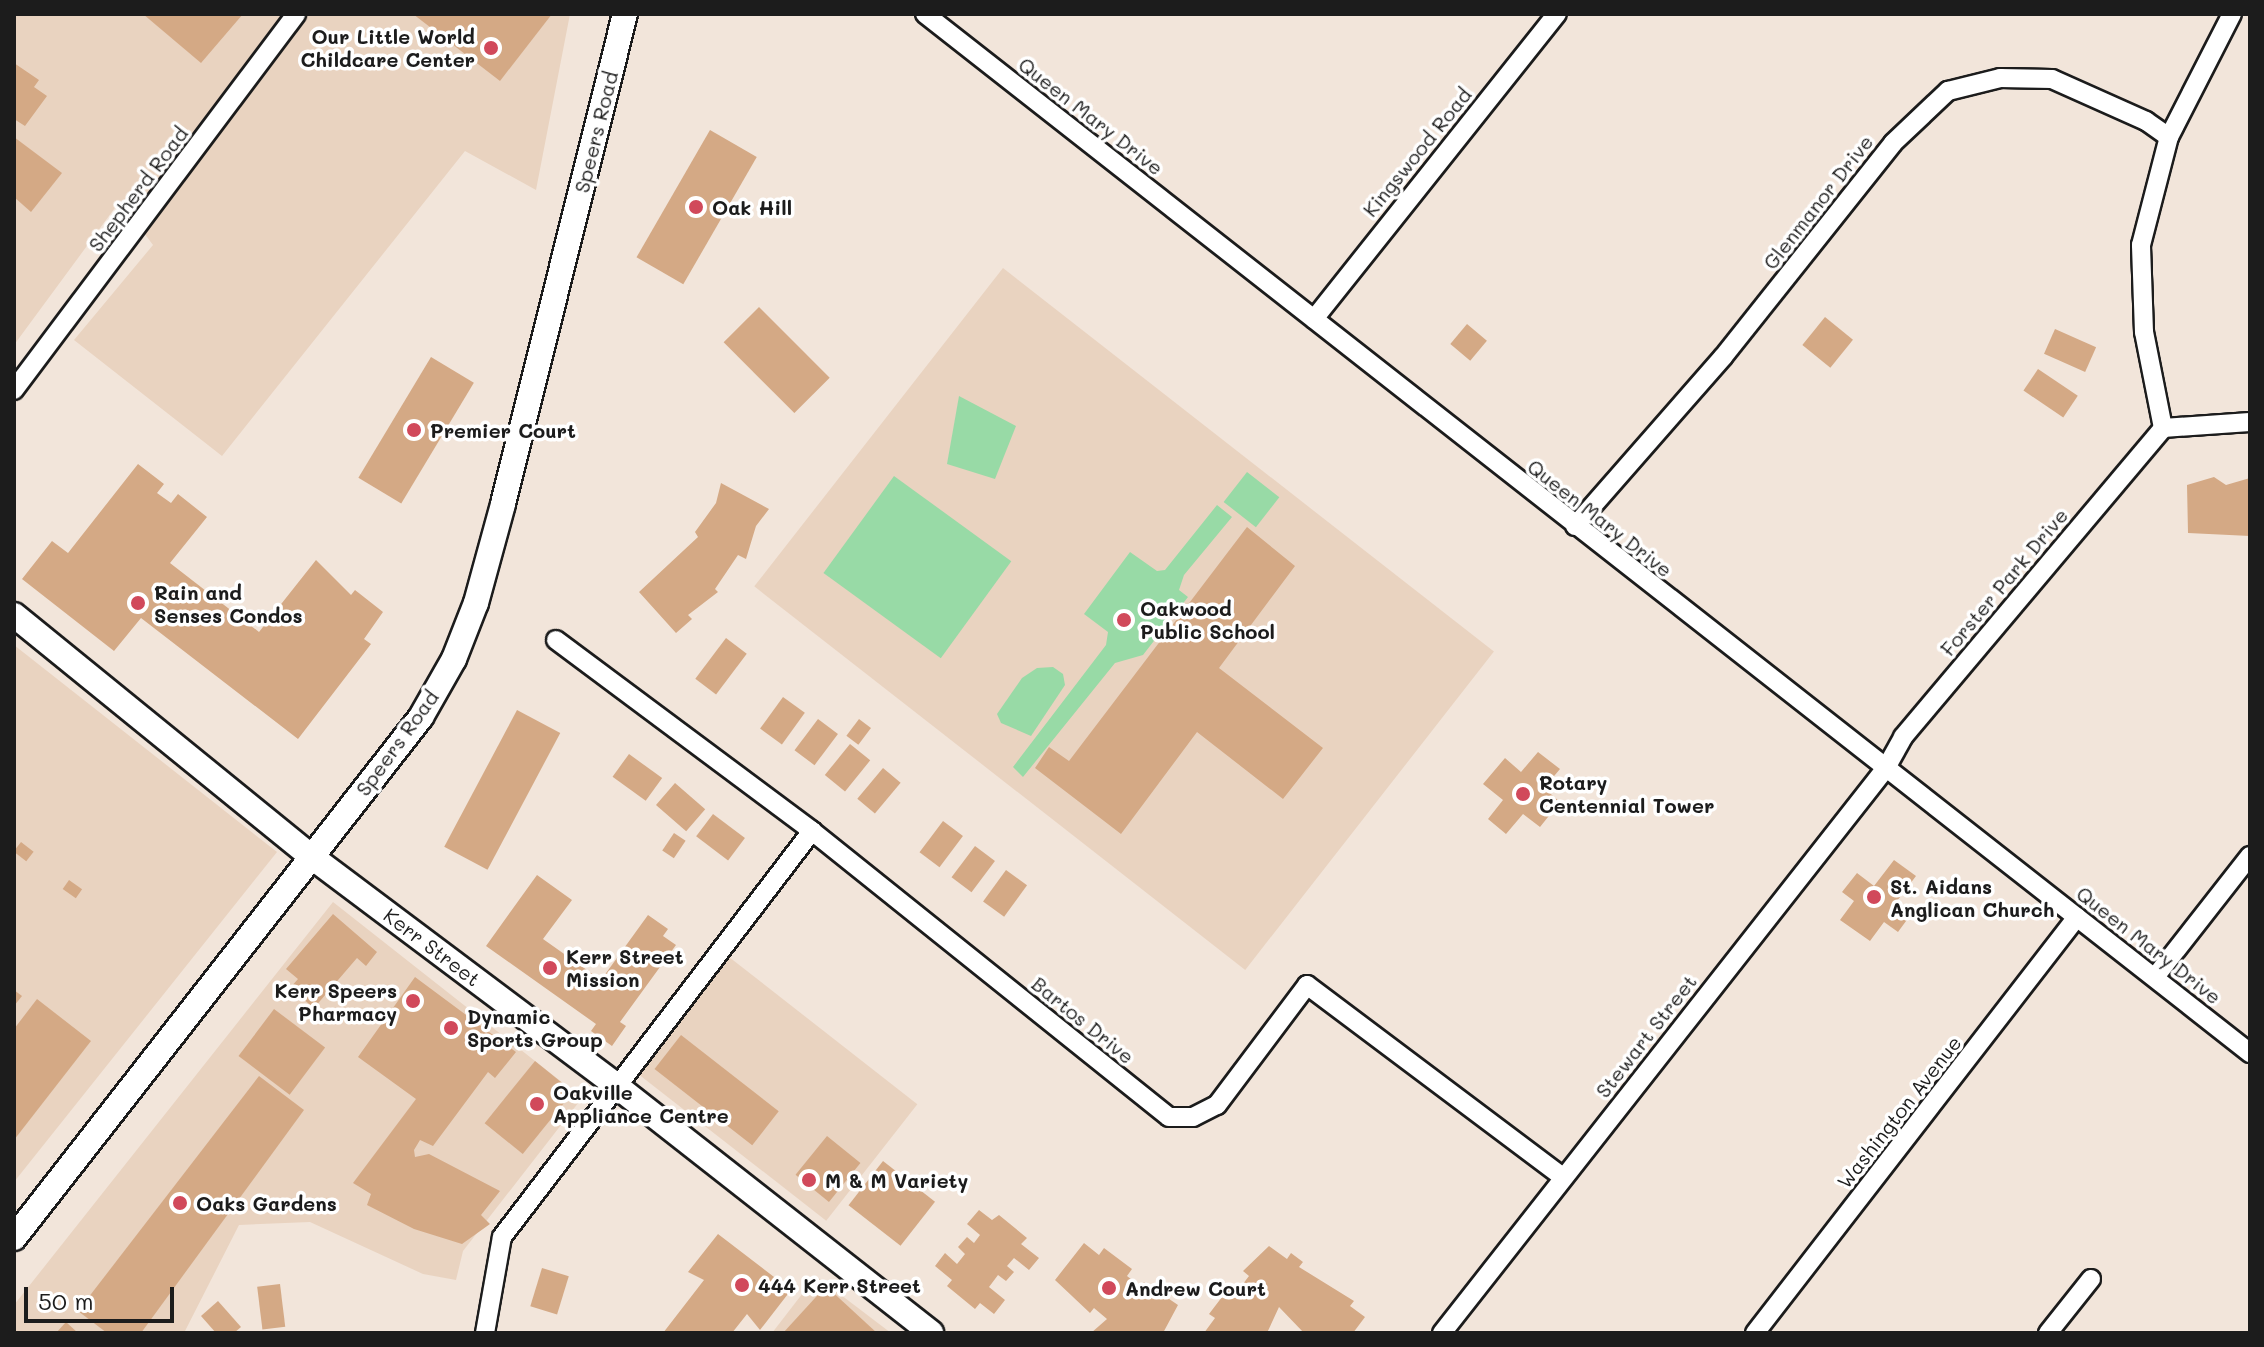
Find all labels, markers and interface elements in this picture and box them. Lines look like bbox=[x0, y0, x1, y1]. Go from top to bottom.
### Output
place label: Our Little World Childcare Center bbox=[300, 24, 475, 71]
marker: Our Little World Childcare Center bbox=[482, 39, 500, 57]
street label: Queen Mary Drive bbox=[1014, 52, 1168, 180]
street label: Speers Road bbox=[569, 69, 623, 195]
street label: Kingswood Road bbox=[1358, 83, 1476, 221]
street label: Shepherd Road bbox=[83, 122, 193, 256]
street label: Glenmanor Drive bbox=[1758, 130, 1878, 274]
place label: Oak Hill bbox=[712, 195, 792, 219]
marker: Oak Hill bbox=[687, 198, 705, 216]
place label: Premier Court bbox=[430, 418, 576, 442]
marker: Premier Court bbox=[405, 421, 423, 439]
street label: Queen Mary Drive bbox=[1523, 454, 1677, 582]
street label: Forster Park Drive bbox=[1935, 503, 2073, 661]
place label: Rain and Senses Condos bbox=[154, 580, 303, 627]
marker: Rain and Senses Condos bbox=[129, 594, 147, 612]
place label: Oakwood Public School bbox=[1140, 596, 1275, 643]
marker: Oakwood Public School bbox=[1115, 611, 1133, 629]
street label: Speers Road bbox=[351, 686, 443, 800]
place label: Rotary Centennial Tower bbox=[1539, 770, 1714, 817]
marker: Rotary Centennial Tower bbox=[1514, 785, 1532, 803]
place label: St. Aidans Anglican Church bbox=[1890, 874, 2054, 921]
street label: Queen Mary Drive bbox=[2072, 881, 2226, 1009]
marker: St. Aidans Anglican Church bbox=[1865, 888, 1883, 906]
street label: Kerr Street bbox=[379, 903, 485, 991]
place label: Kerr Street Mission bbox=[566, 944, 684, 991]
marker: Kerr Street Mission bbox=[541, 959, 559, 977]
street label: Stewart Street bbox=[1591, 970, 1701, 1102]
street label: Bartos Drive bbox=[1027, 971, 1139, 1069]
place label: Kerr Speers Pharmacy bbox=[274, 978, 397, 1025]
marker: Kerr Speers Pharmacy bbox=[404, 992, 422, 1010]
place label: Dynamic Sports Group bbox=[467, 1004, 603, 1051]
marker: Dynamic Sports Group bbox=[442, 1019, 460, 1037]
street label: Washington Avenue bbox=[1832, 1031, 1966, 1193]
place label: Oakville Appliance Centre bbox=[553, 1080, 729, 1127]
marker: Oakville Appliance Centre bbox=[528, 1095, 546, 1113]
place label: M & M Variety bbox=[825, 1168, 968, 1192]
marker: M & M Variety bbox=[800, 1171, 818, 1189]
place label: Oaks Gardens bbox=[196, 1191, 337, 1215]
marker: Oaks Gardens bbox=[171, 1194, 189, 1212]
scale bar bbox=[28, 1271, 178, 1321]
place label: 444 Kerr Street bbox=[758, 1273, 921, 1297]
marker: 444 Kerr Street bbox=[733, 1276, 751, 1294]
place label: Andrew Court bbox=[1125, 1276, 1266, 1300]
marker: Andrew Court bbox=[1100, 1279, 1118, 1297]
text: 50 m bbox=[38, 1285, 94, 1316]

